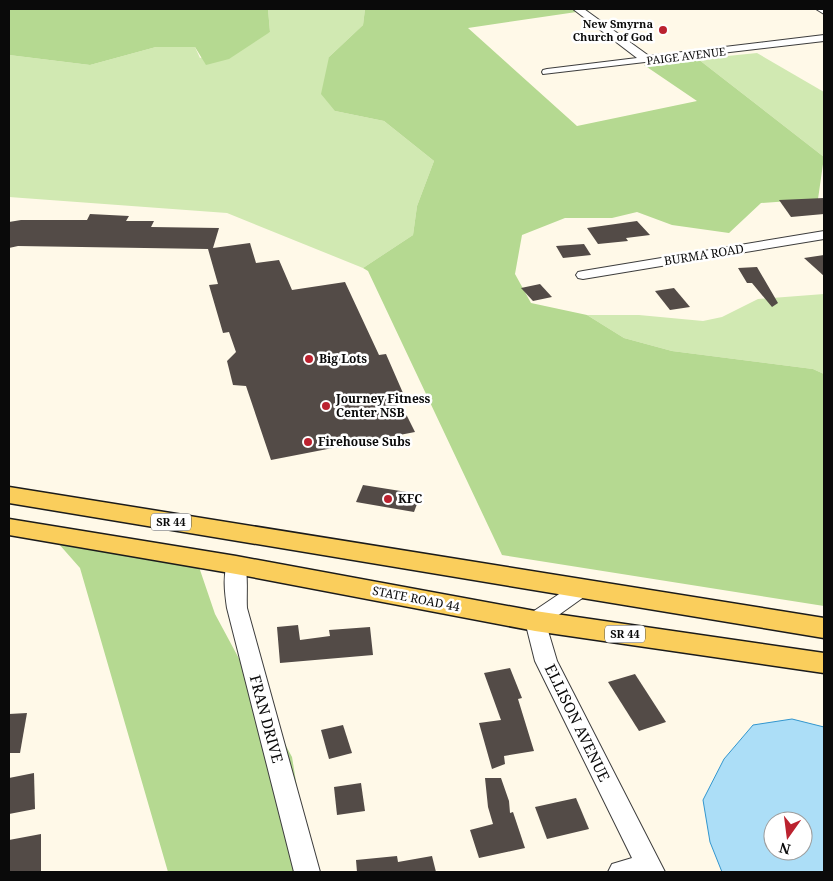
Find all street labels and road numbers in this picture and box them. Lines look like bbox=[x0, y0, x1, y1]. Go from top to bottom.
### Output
street label: PAIGE AVENUE bbox=[645, 43, 727, 68]
street label: BURMA ROAD bbox=[663, 240, 745, 269]
road number: SR 44 bbox=[151, 514, 191, 530]
street label: STATE ROAD 44 bbox=[371, 582, 462, 615]
road number: SR 44 bbox=[605, 626, 645, 642]
street label: ELLISON AVENUE bbox=[541, 660, 615, 785]
street label: FRAN DRIVE bbox=[246, 673, 288, 765]

